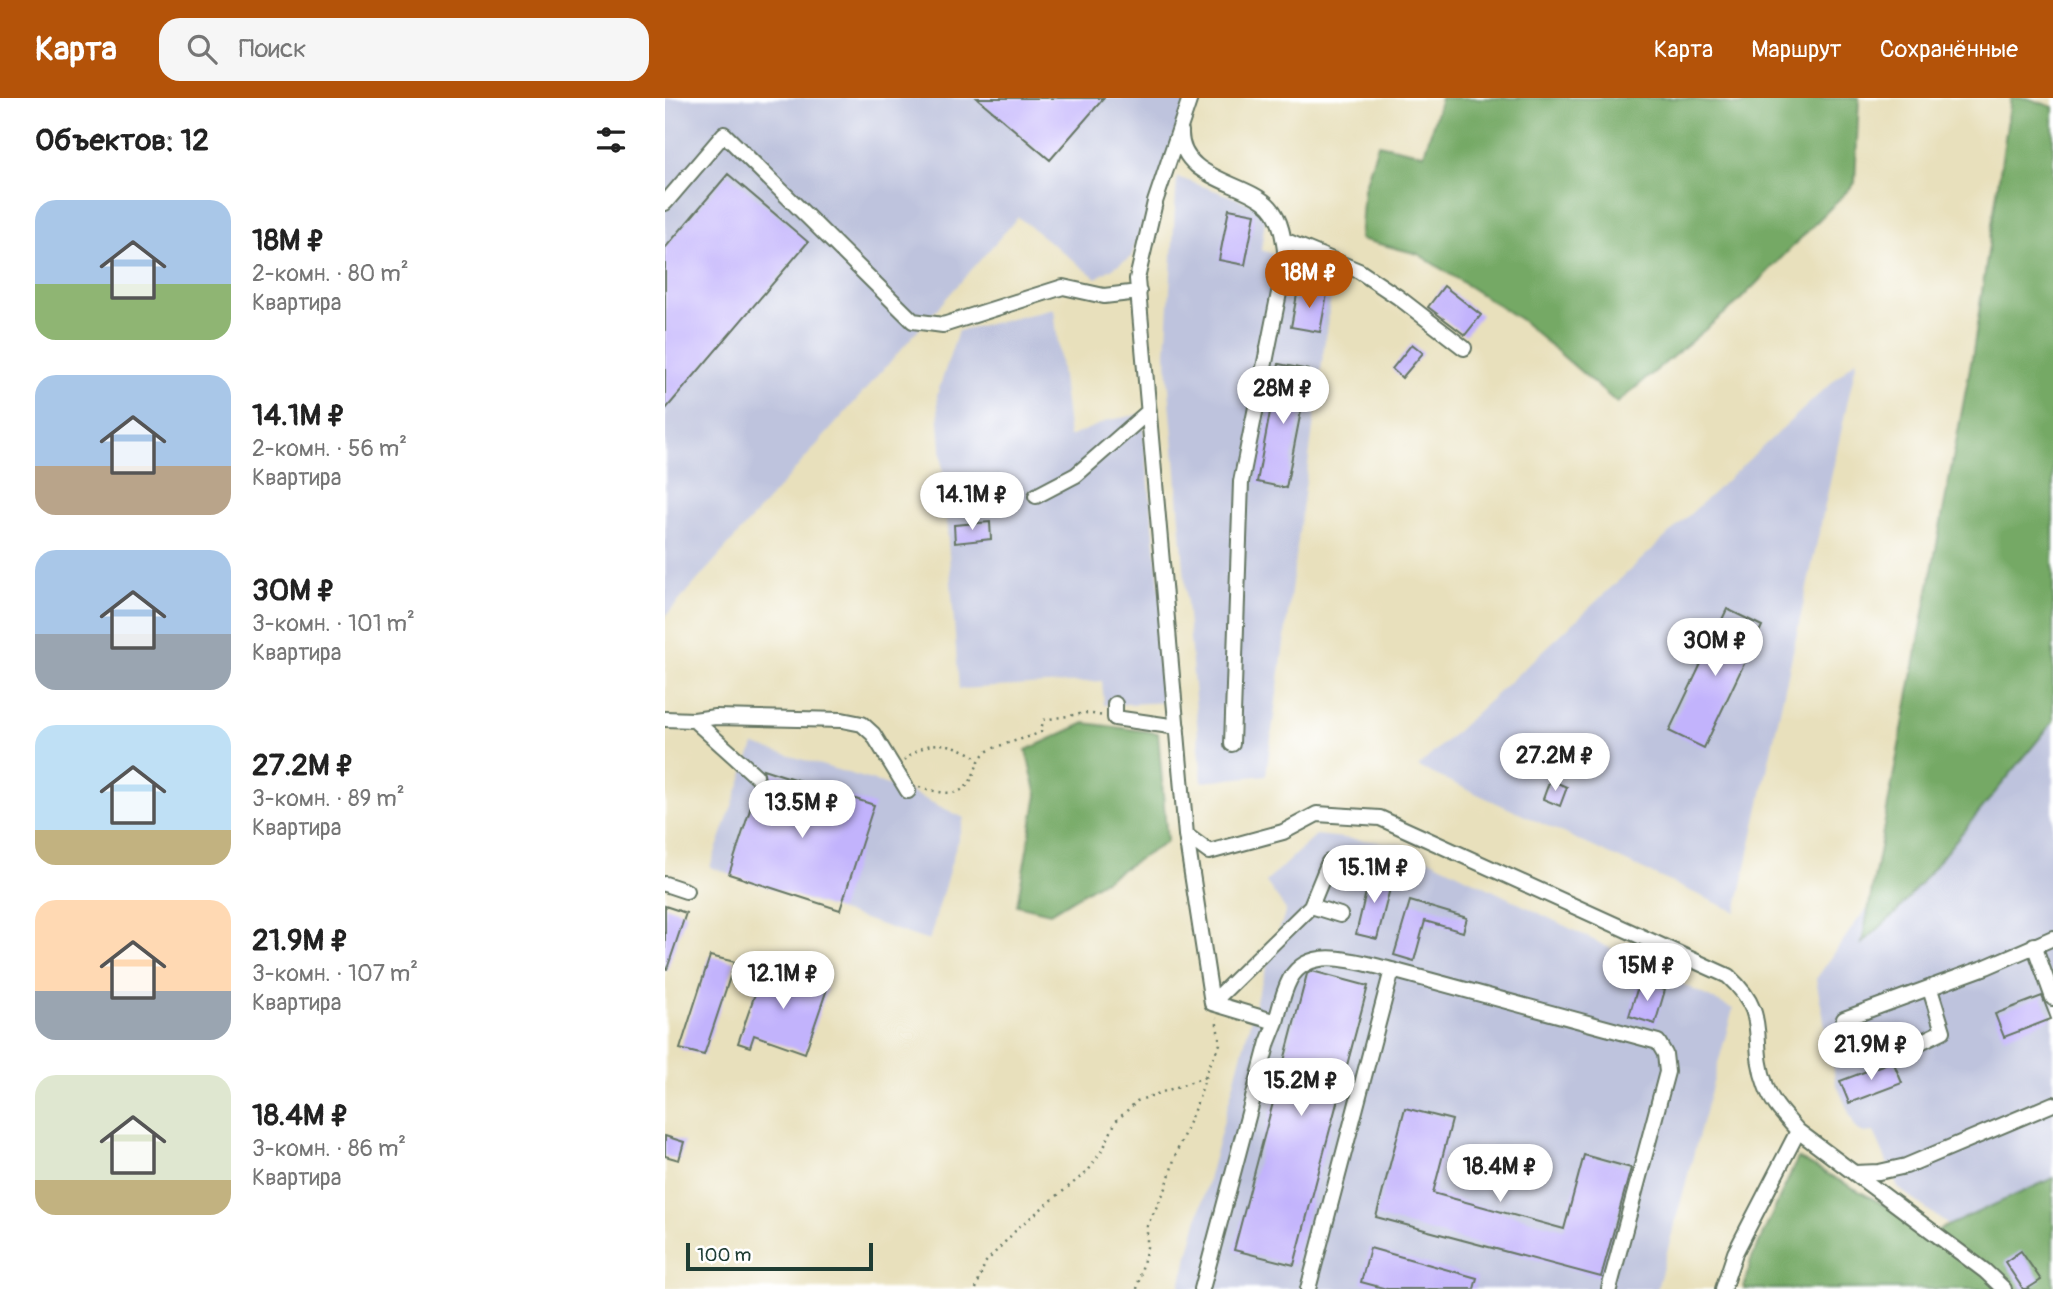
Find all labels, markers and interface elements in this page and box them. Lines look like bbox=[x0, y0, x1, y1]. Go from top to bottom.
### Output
search box bbox=[159, 18, 649, 81]
text: Карта bbox=[35, 29, 117, 70]
icon: search bbox=[183, 30, 221, 68]
text: Поиск bbox=[239, 33, 307, 65]
text: Карта bbox=[1654, 35, 1713, 64]
text: Маршрут bbox=[1751, 35, 1842, 64]
text: Сохранённые bbox=[1880, 35, 2018, 64]
icon: filters bbox=[592, 121, 630, 159]
text: Объектов: 12 bbox=[35, 122, 209, 159]
text: 18M ₽ bbox=[252, 222, 325, 259]
icon: home bbox=[91, 228, 175, 312]
pin: 18M ₽ bbox=[1260, 250, 1358, 310]
text: 18M ₽ bbox=[1281, 258, 1337, 287]
text: 2-комн. · 80 m² bbox=[252, 259, 409, 288]
text: Квартира bbox=[252, 288, 341, 317]
pin: 28M ₽ bbox=[1234, 366, 1332, 426]
text: 28M ₽ bbox=[1253, 374, 1313, 403]
text: 14.1M ₽ bbox=[252, 397, 346, 434]
icon: home bbox=[91, 403, 175, 487]
text: 2-комн. · 56 m² bbox=[252, 434, 407, 463]
text: Квартира bbox=[252, 463, 341, 492]
pin: 14.1M ₽ bbox=[907, 472, 1037, 532]
text: 14.1M ₽ bbox=[936, 480, 1008, 509]
text: 30M ₽ bbox=[252, 572, 335, 609]
icon: home bbox=[91, 578, 175, 662]
text: 3-комн. · 101 m² bbox=[252, 609, 415, 638]
pin: 30M ₽ bbox=[1666, 618, 1764, 678]
text: 30M ₽ bbox=[1683, 626, 1747, 655]
text: Квартира bbox=[252, 638, 341, 667]
pin: 27.2M ₽ bbox=[1490, 734, 1620, 793]
text: 27.2M ₽ bbox=[1516, 741, 1594, 770]
text: 27.2M ₽ bbox=[252, 747, 354, 784]
icon: home bbox=[91, 753, 175, 837]
pin: 13.5M ₽ bbox=[737, 780, 867, 840]
text: 3-комн. · 89 m² bbox=[252, 784, 405, 813]
text: 13.5M ₽ bbox=[765, 788, 839, 817]
text: Квартира bbox=[252, 813, 341, 842]
pin: 15.1M ₽ bbox=[1309, 846, 1439, 905]
text: 15.1M ₽ bbox=[1339, 853, 1409, 882]
text: 21.9M ₽ bbox=[252, 922, 349, 959]
icon: home bbox=[91, 928, 175, 1012]
pin: 15M ₽ bbox=[1598, 944, 1696, 1003]
pin: 12.1M ₽ bbox=[718, 951, 848, 1011]
text: 15M ₽ bbox=[1619, 951, 1675, 980]
text: 3-комн. · 107 m² bbox=[252, 959, 418, 988]
text: 12.1M ₽ bbox=[747, 959, 819, 988]
text: Квартира bbox=[252, 988, 341, 1017]
pin: 21.9M ₽ bbox=[1806, 1023, 1936, 1082]
text: 21.9M ₽ bbox=[1834, 1030, 1908, 1059]
pin: 15.2M ₽ bbox=[1236, 1058, 1366, 1118]
text: 15.2M ₽ bbox=[1264, 1066, 1338, 1095]
text: 18.4M ₽ bbox=[252, 1097, 349, 1134]
icon: home bbox=[91, 1103, 175, 1187]
text: 3-комн. · 86 m² bbox=[252, 1134, 406, 1163]
pin: 18.4M ₽ bbox=[1435, 1144, 1565, 1204]
text: 18.4M ₽ bbox=[1463, 1152, 1537, 1181]
text: Квартира bbox=[252, 1163, 341, 1192]
scale bar bbox=[686, 1240, 873, 1272]
text: 100 m bbox=[697, 1243, 751, 1267]

